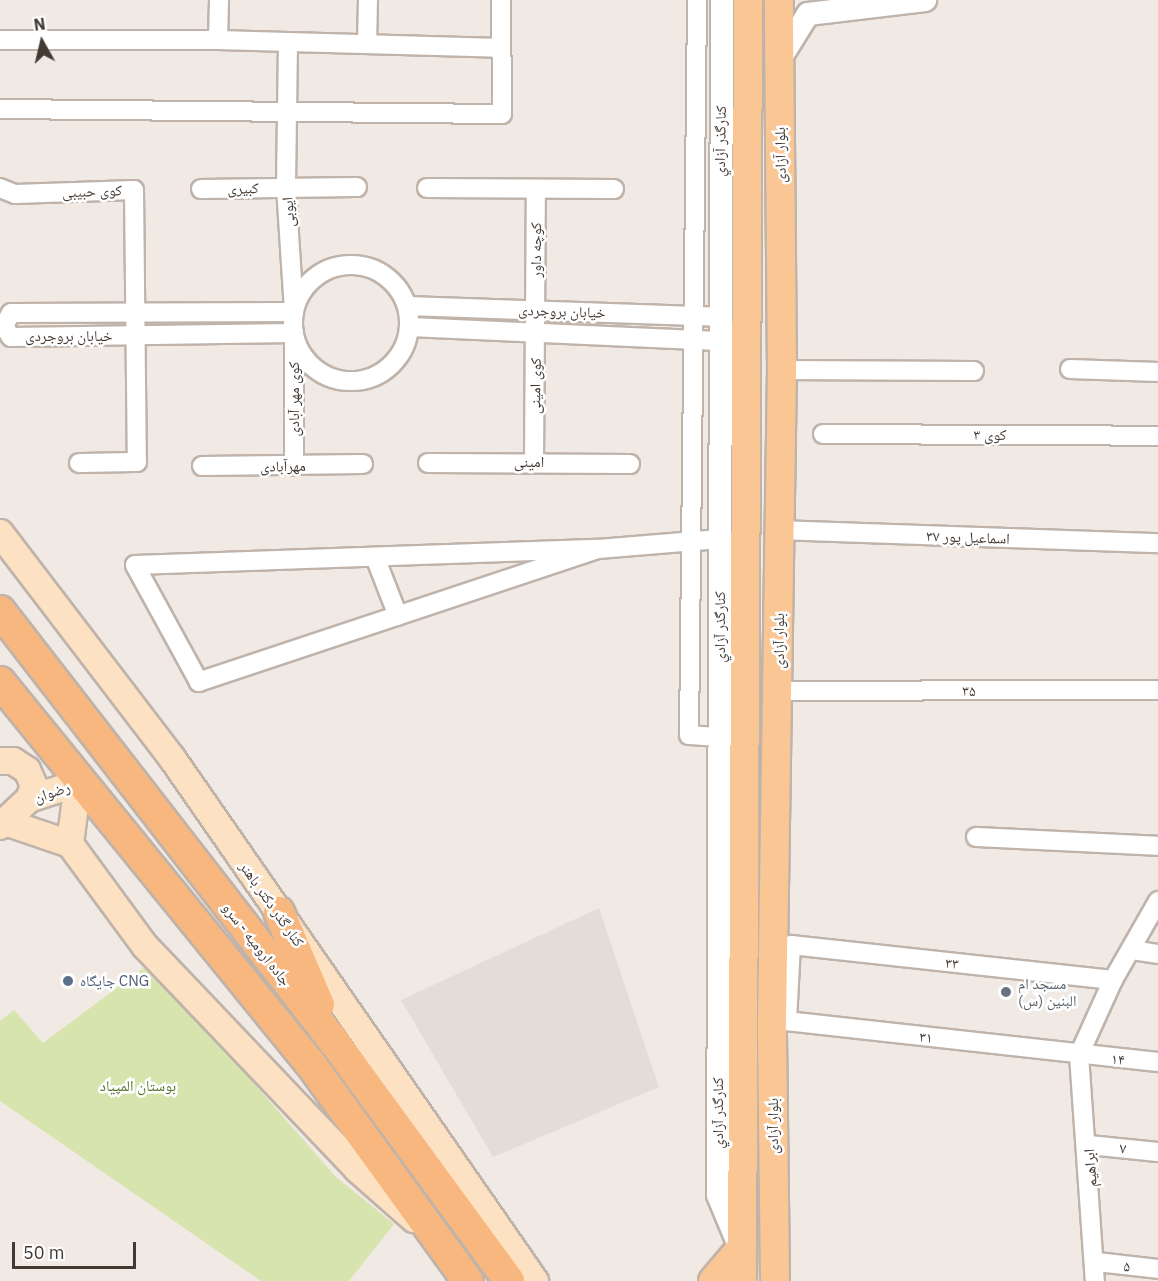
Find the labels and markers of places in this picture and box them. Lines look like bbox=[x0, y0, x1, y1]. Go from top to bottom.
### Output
place label: جایگاه CNG bbox=[80, 972, 149, 990]
marker: جایگاه CNG bbox=[61, 974, 75, 988]
place label: مسجد ام البنین (س) bbox=[1018, 974, 1076, 1009]
marker: مسجد ام البنین (س) bbox=[999, 985, 1013, 999]

